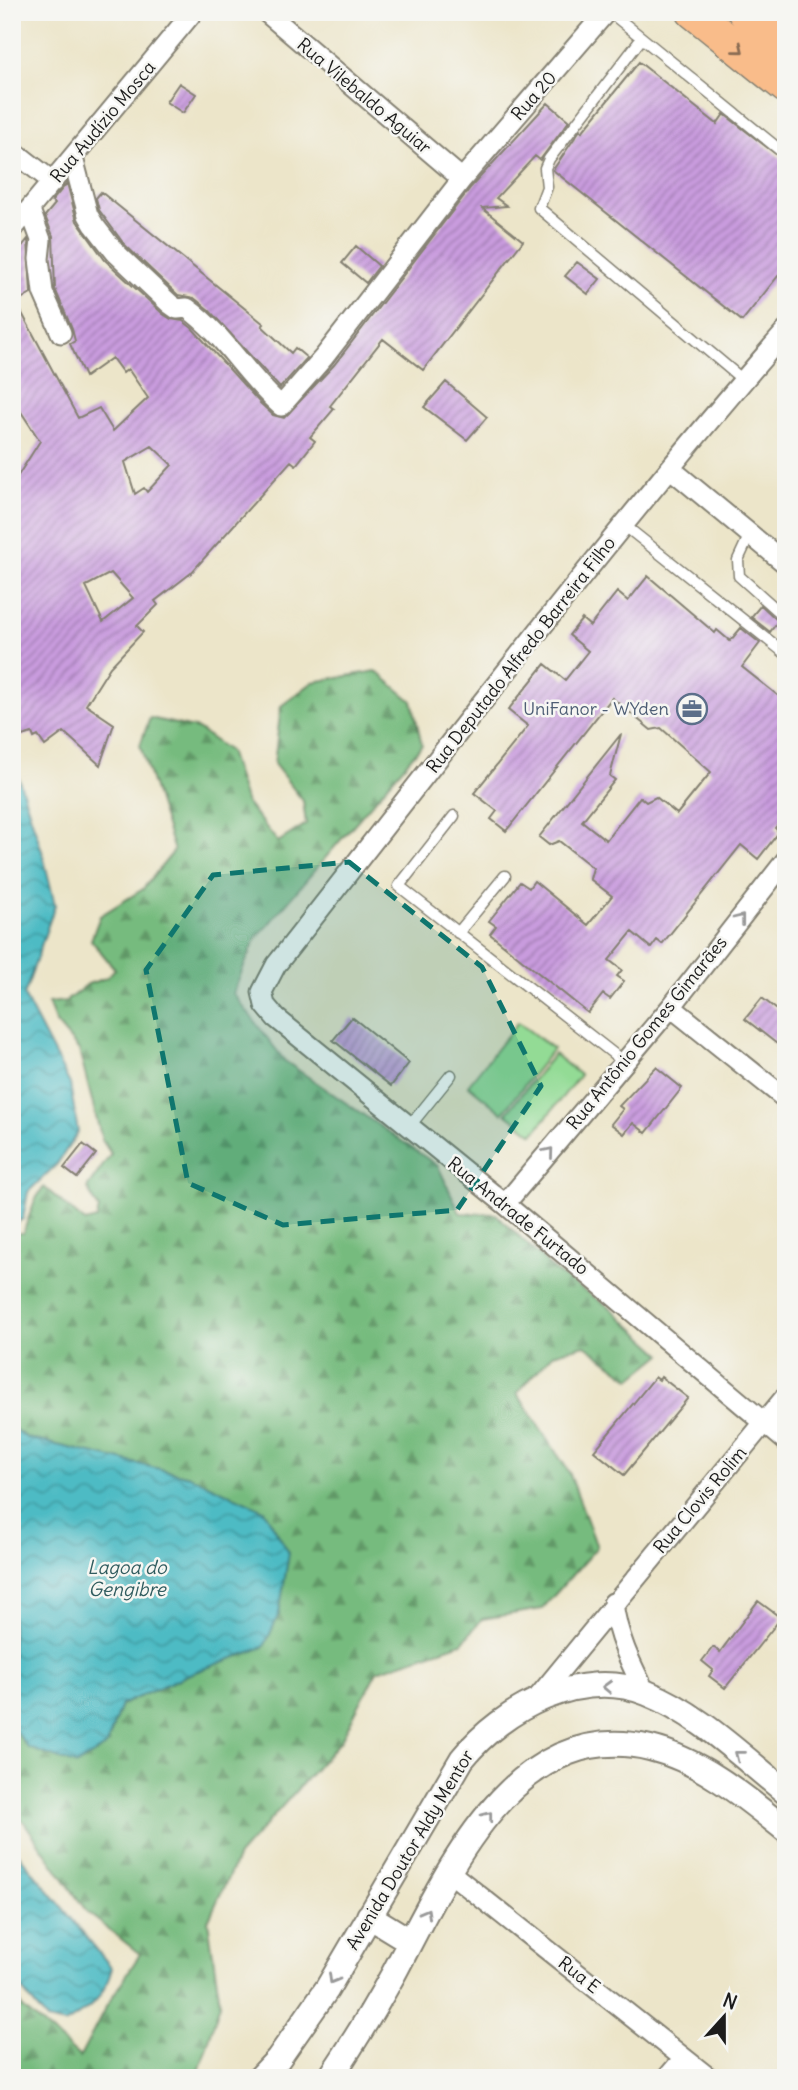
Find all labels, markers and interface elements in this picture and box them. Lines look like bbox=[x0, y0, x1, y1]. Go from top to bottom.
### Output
street label: Rua Vilebaldo Aguiar bbox=[292, 33, 437, 159]
one-way arrow bbox=[732, 41, 744, 54]
street label: Rua Audízio Mosca bbox=[45, 56, 160, 187]
street label: Rua 20 bbox=[506, 66, 561, 125]
street label: Rua Deputado Alfredo Barreira Filho bbox=[421, 532, 620, 778]
office icon: UniFanor - WYden bbox=[675, 692, 709, 726]
place label: UniFanor - WYden bbox=[523, 697, 669, 720]
one-way arrow bbox=[731, 915, 744, 927]
street label: Rua Antônio Gomes Gimarães bbox=[561, 931, 732, 1134]
one-way arrow bbox=[541, 1147, 553, 1160]
street label: Rua Andrade Furtado bbox=[443, 1152, 594, 1280]
street label: Rua Clovis Rolim bbox=[648, 1441, 751, 1558]
water label: Lagoa do Gengibre bbox=[87, 1555, 168, 1601]
one-way arrow bbox=[601, 1680, 612, 1695]
street label: Avenida Doutor Aldy Mentor bbox=[341, 1745, 479, 1954]
one-way arrow bbox=[734, 1751, 747, 1764]
one-way arrow bbox=[479, 1811, 492, 1823]
one-way arrow bbox=[418, 1908, 431, 1920]
street label: Rua E bbox=[554, 1951, 605, 1998]
one-way arrow bbox=[328, 1972, 341, 1985]
north arrow bbox=[690, 1982, 760, 2052]
text: N bbox=[720, 1988, 741, 2015]

